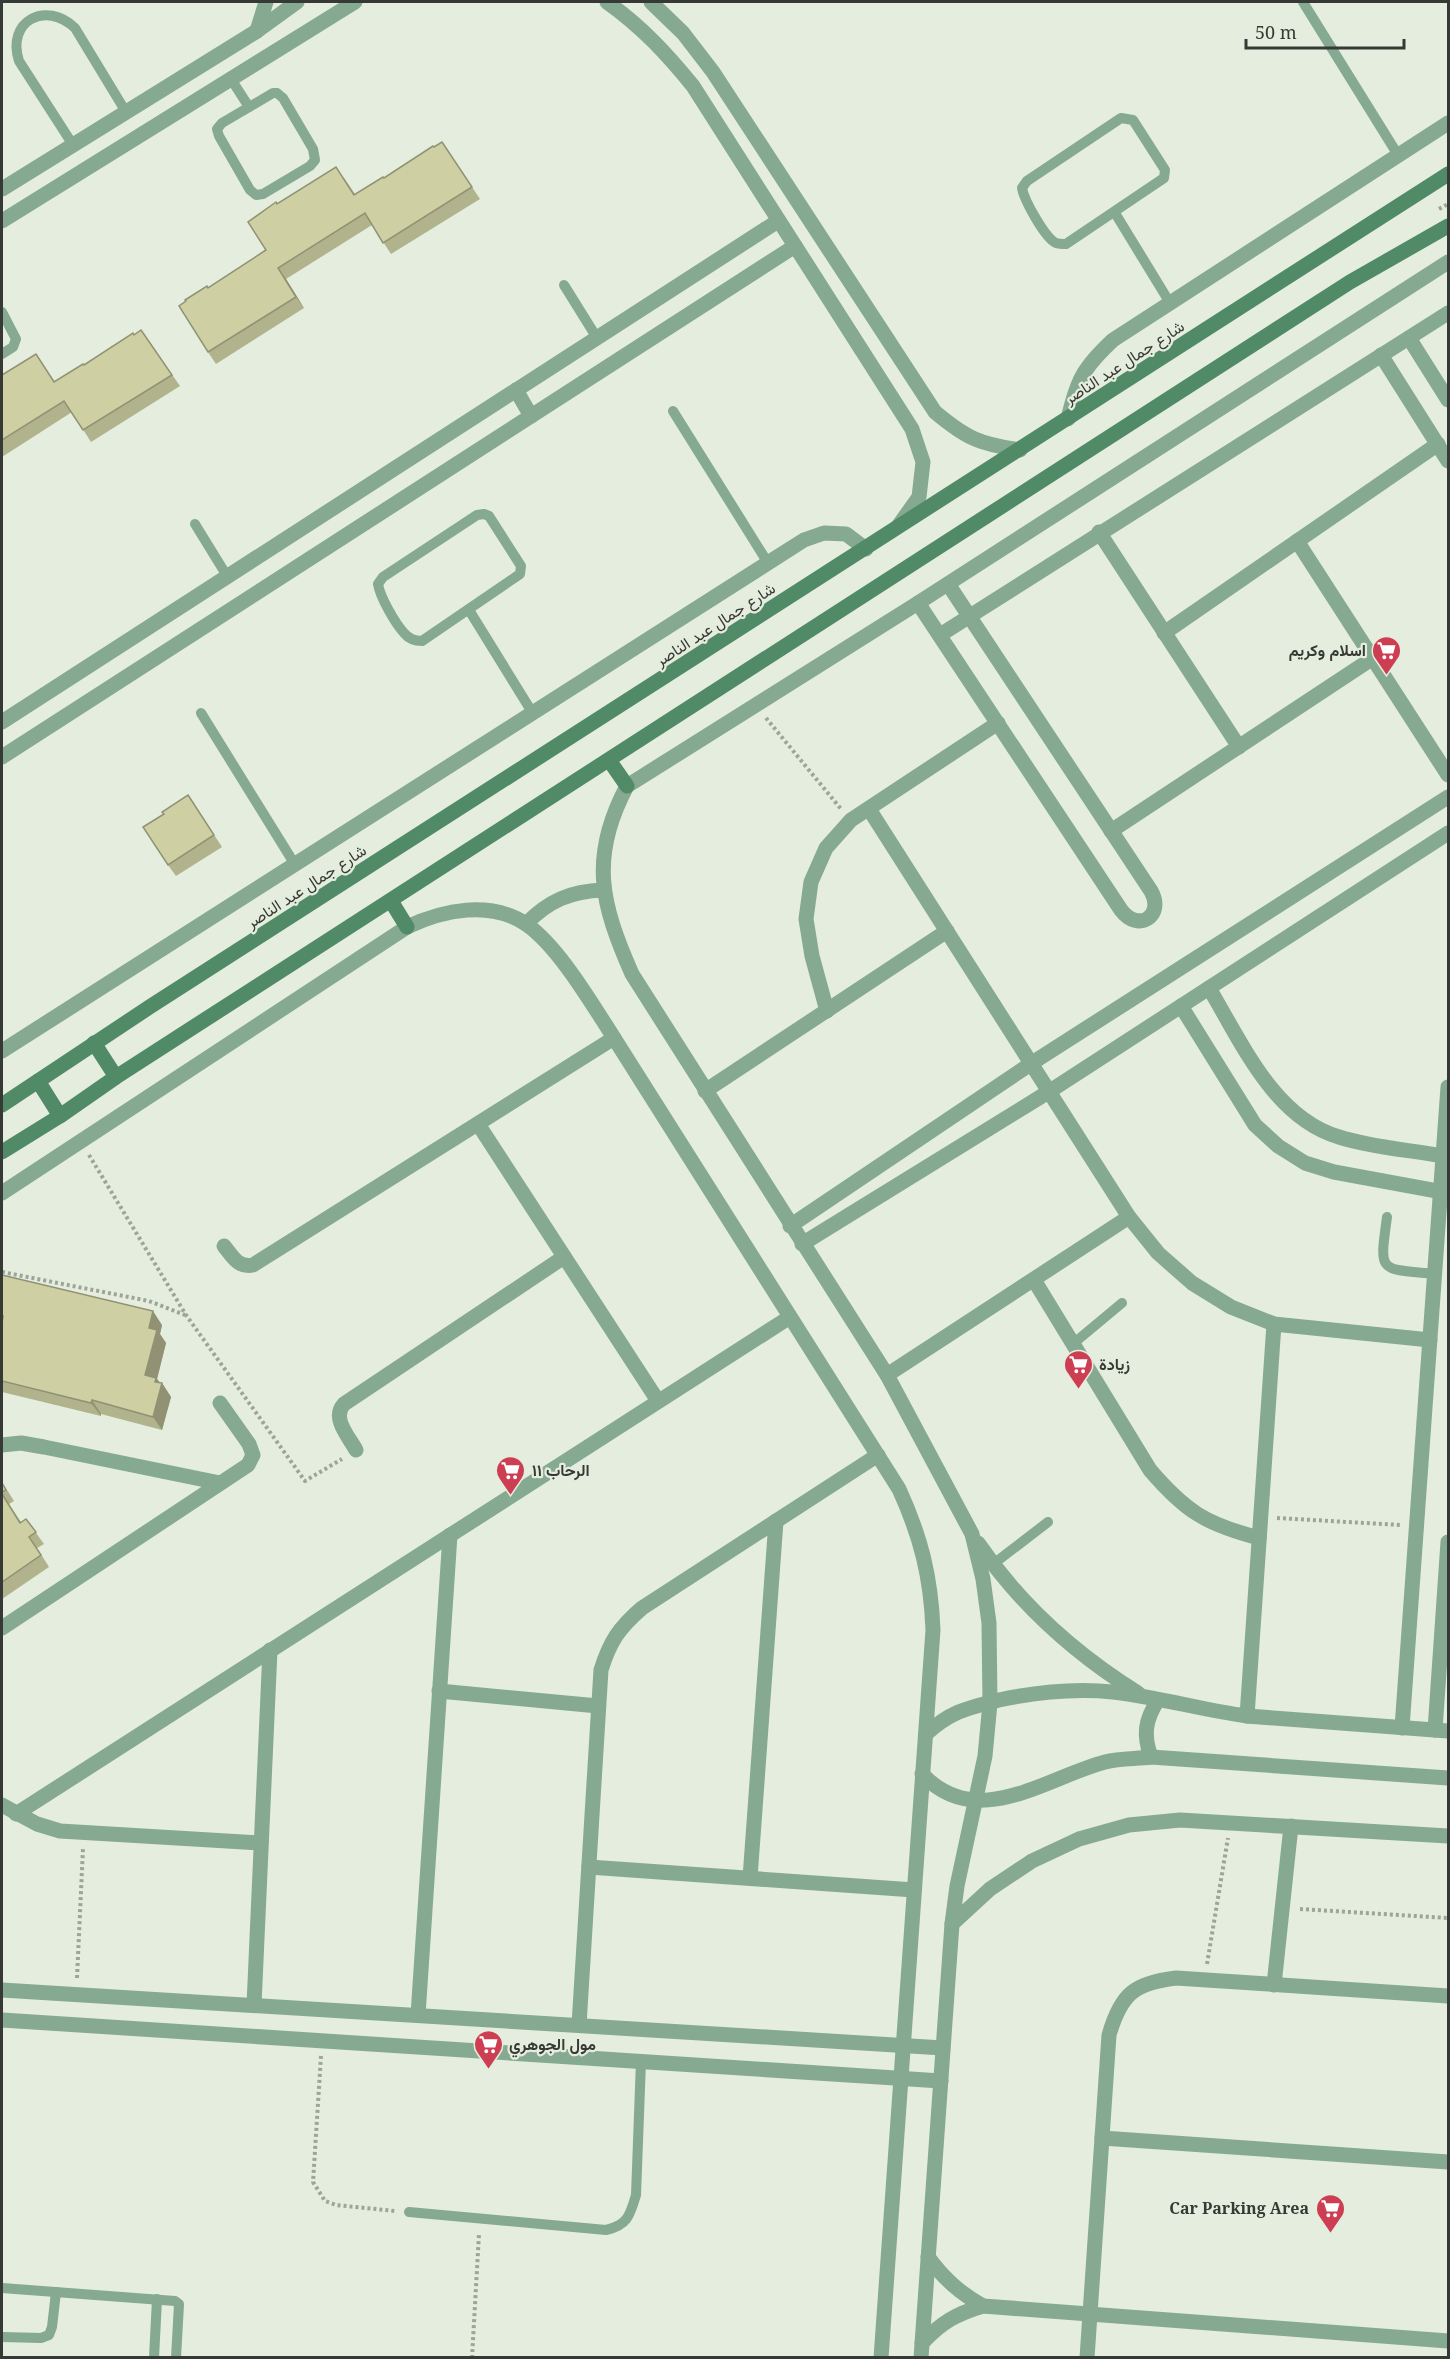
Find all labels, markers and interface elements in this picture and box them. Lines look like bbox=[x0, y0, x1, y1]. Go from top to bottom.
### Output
scale bar bbox=[1246, 12, 1404, 50]
text: 50 m bbox=[1255, 20, 1297, 44]
street label: شارع جمال عبد الناصر bbox=[1059, 315, 1189, 410]
street label: شارع جمال عبد الناصر bbox=[650, 577, 780, 672]
supermarket icon: اسلام وكريم bbox=[1371, 634, 1403, 676]
place label: اسلام وكريم bbox=[1289, 639, 1366, 661]
street label: شارع جمال عبد الناصر bbox=[241, 839, 371, 934]
supermarket icon: زيادة bbox=[1062, 1348, 1094, 1390]
place label: زيادة bbox=[1099, 1353, 1130, 1375]
supermarket icon: الرحاب ١١ bbox=[495, 1454, 527, 1496]
place label: الرحاب ١١ bbox=[532, 1459, 590, 1481]
supermarket icon: مول الجوهري bbox=[472, 2028, 504, 2070]
place label: مول الجوهري bbox=[509, 2033, 596, 2058]
supermarket icon: Car Parking Area bbox=[1314, 2192, 1346, 2234]
place label: Car Parking Area bbox=[1169, 2197, 1309, 2219]

